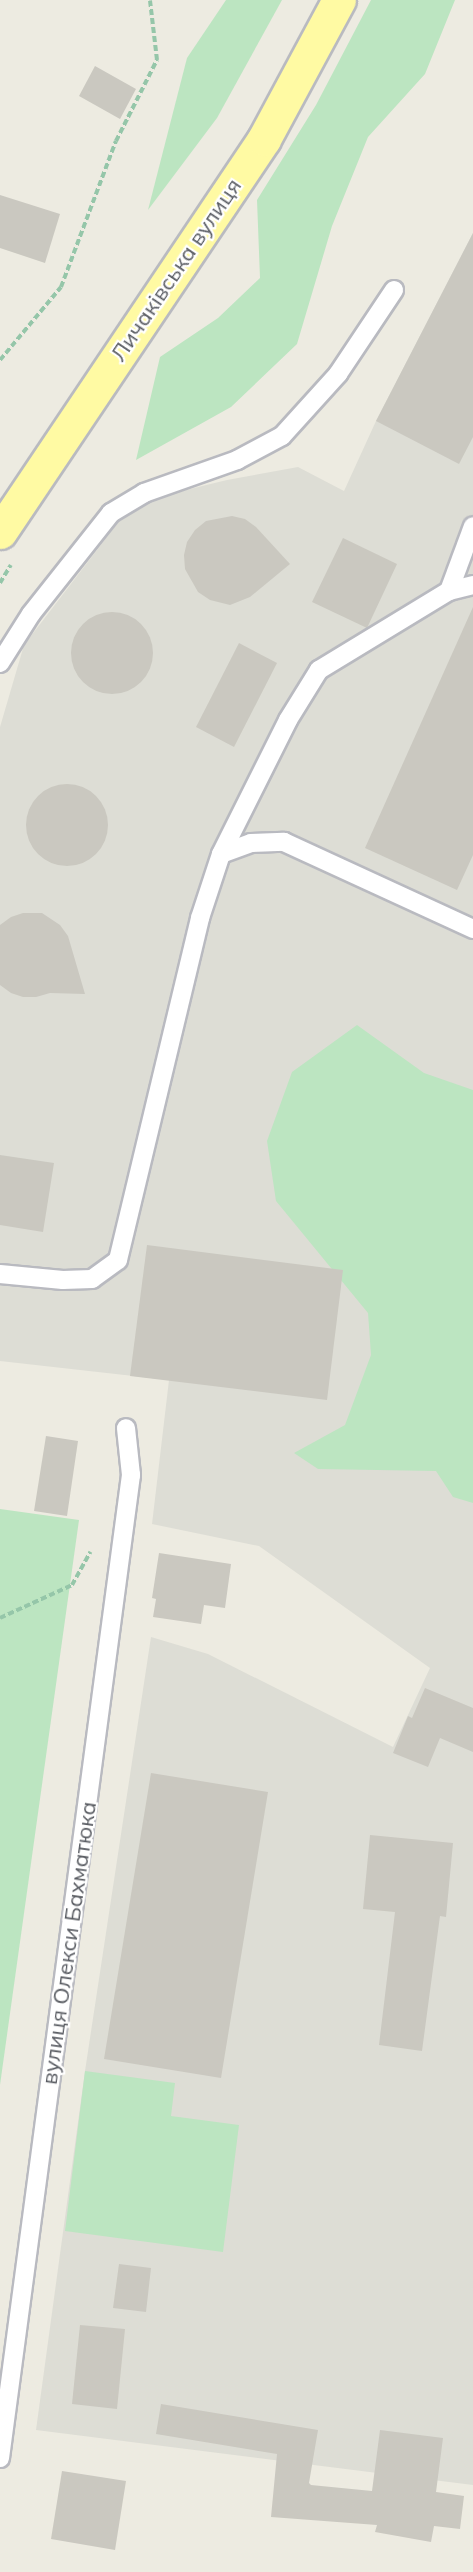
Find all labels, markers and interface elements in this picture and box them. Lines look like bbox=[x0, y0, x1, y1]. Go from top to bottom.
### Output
street label: Личаківська вулиця bbox=[105, 174, 247, 366]
street label: вулиця Олекси Бахматюка bbox=[36, 1800, 102, 2086]

